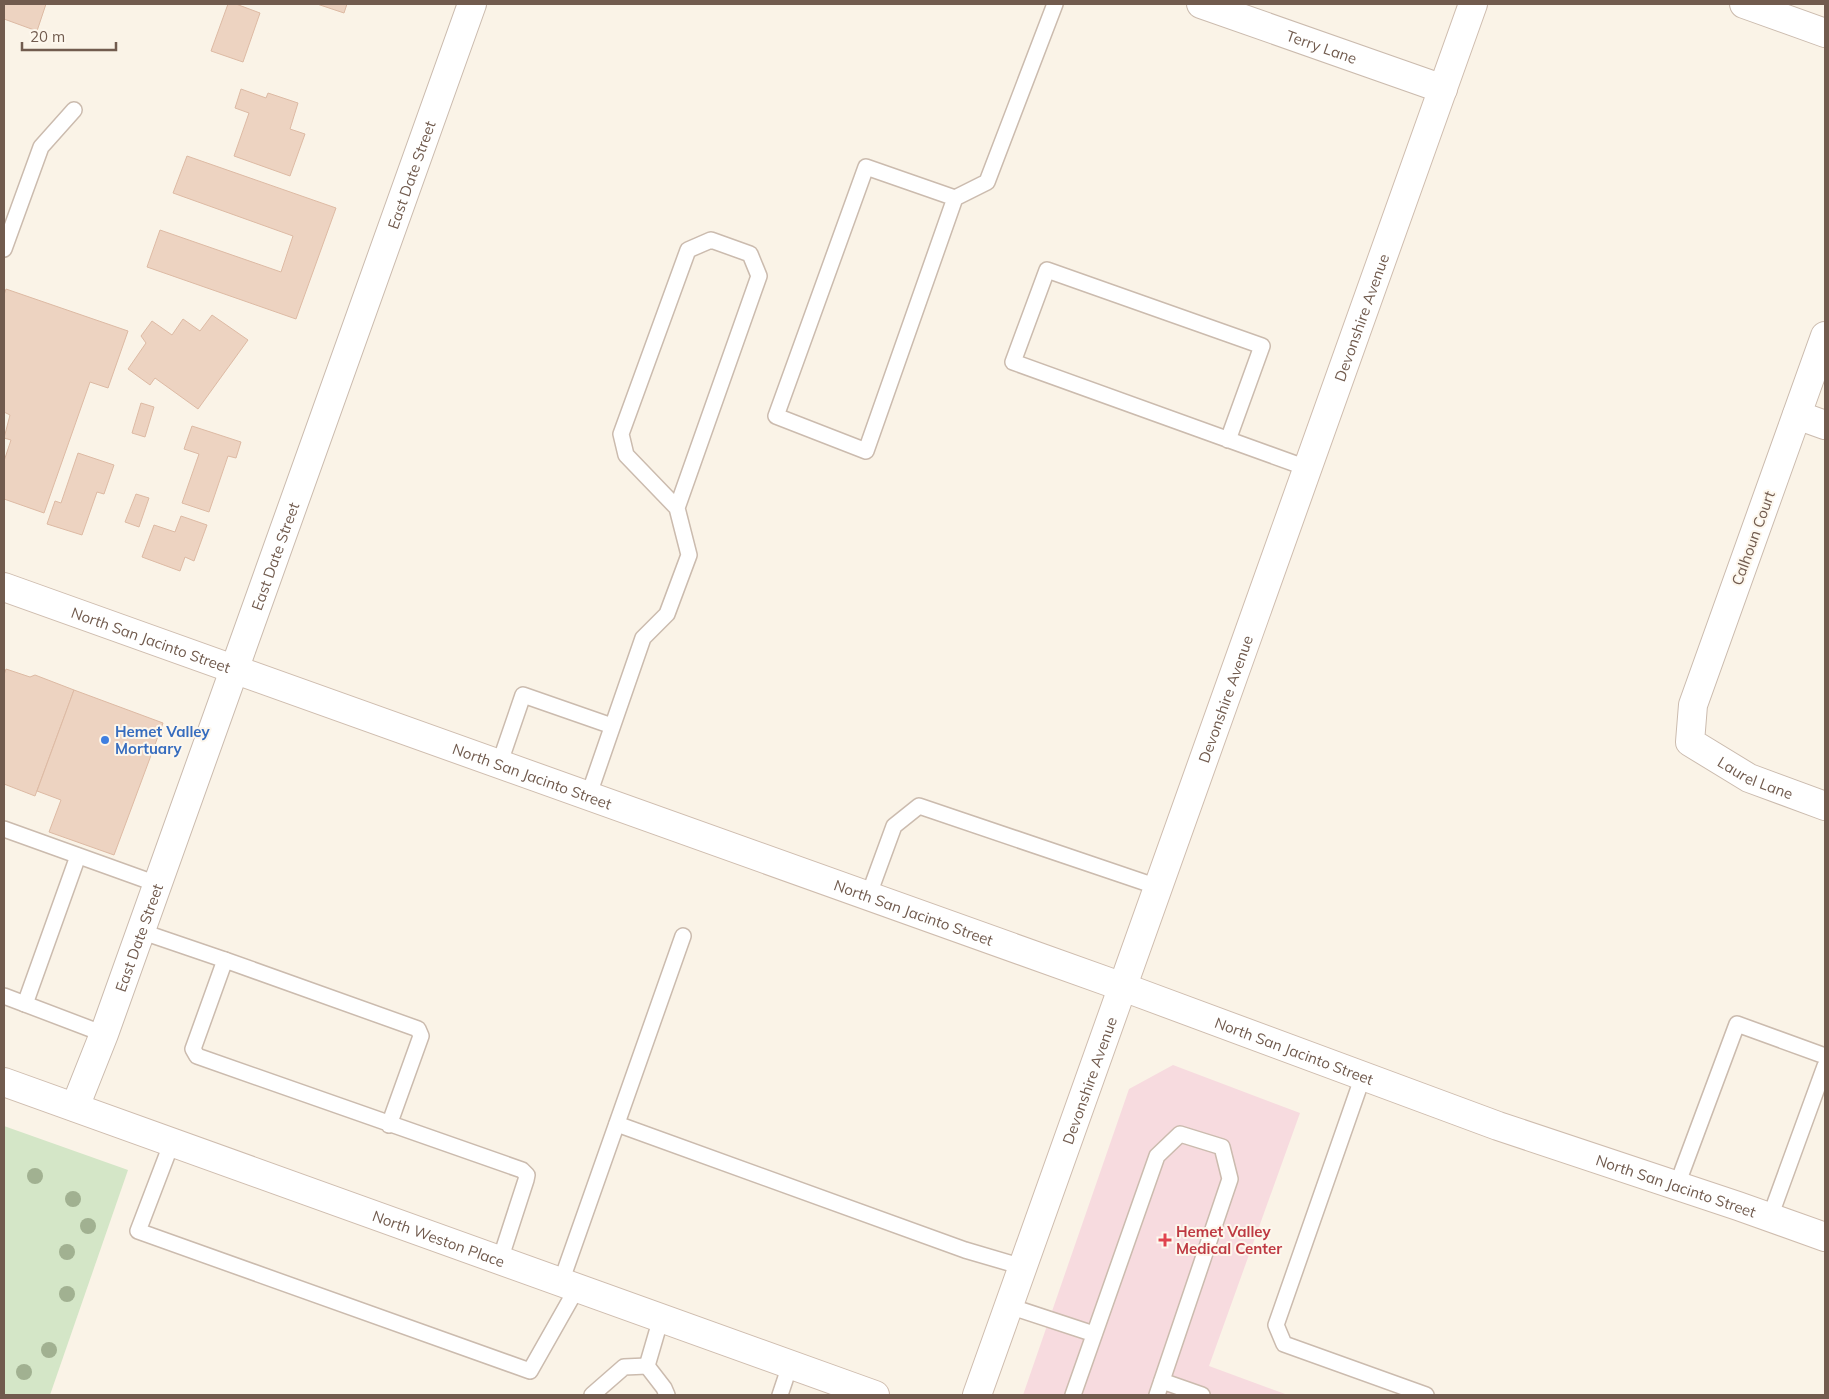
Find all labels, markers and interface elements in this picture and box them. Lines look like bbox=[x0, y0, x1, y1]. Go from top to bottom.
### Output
scale bar bbox=[22, 20, 116, 52]
street label: Terry Lane bbox=[1284, 25, 1360, 68]
text: 20 m bbox=[30, 27, 65, 46]
street label: East Date Street bbox=[383, 118, 439, 231]
street label: Devonshire Avenue bbox=[1330, 251, 1393, 384]
street label: Calhoun Court bbox=[1727, 488, 1779, 588]
street label: East Date Street bbox=[247, 500, 303, 613]
street label: North San Jacinto Street bbox=[69, 602, 233, 677]
street label: Devonshire Avenue bbox=[1194, 633, 1257, 765]
place label: Hemet Valley Mortuary bbox=[115, 722, 210, 758]
marker: Hemet Valley Mortuary bbox=[99, 734, 111, 746]
street label: North San Jacinto Street bbox=[450, 739, 614, 813]
street label: Laurel Lane bbox=[1714, 752, 1796, 803]
street label: North San Jacinto Street bbox=[831, 875, 996, 949]
street label: East Date Street bbox=[110, 881, 166, 994]
street label: North San Jacinto Street bbox=[1212, 1012, 1376, 1089]
street label: Devonshire Avenue bbox=[1058, 1014, 1121, 1147]
street label: North San Jacinto Street bbox=[1594, 1150, 1759, 1221]
street label: North Weston Place bbox=[370, 1206, 508, 1271]
place label: Hemet Valley Medical Center bbox=[1176, 1222, 1282, 1258]
marker: Hemet Valley Medical Center bbox=[1158, 1233, 1172, 1247]

